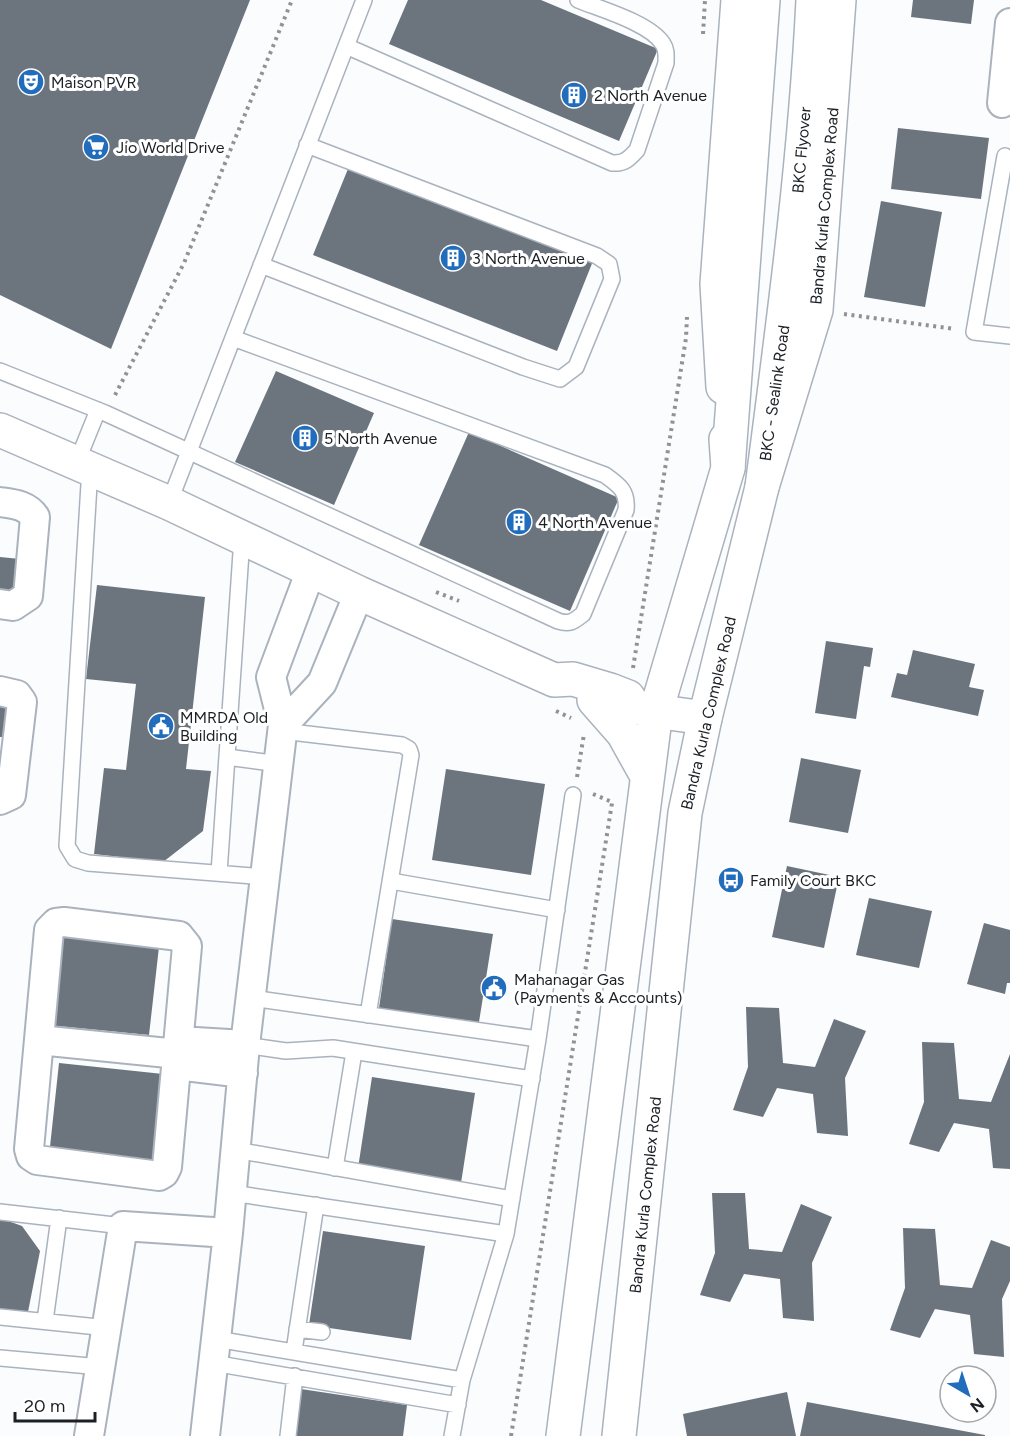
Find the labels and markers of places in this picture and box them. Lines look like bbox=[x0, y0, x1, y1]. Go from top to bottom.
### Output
theatre icon: Maison PVR bbox=[16, 67, 46, 97]
place label: Maison PVR bbox=[51, 73, 136, 92]
building icon: 2 North Avenue bbox=[559, 80, 589, 110]
place label: 2 North Avenue bbox=[594, 86, 707, 105]
supermarket icon: Jio World Drive bbox=[81, 132, 111, 162]
place label: Jio World Drive bbox=[116, 138, 225, 157]
building icon: 3 North Avenue bbox=[438, 243, 468, 273]
place label: 3 North Avenue bbox=[472, 249, 585, 268]
building icon: 5 North Avenue bbox=[290, 423, 320, 453]
place label: 5 North Avenue bbox=[324, 429, 438, 448]
building icon: 4 North Avenue bbox=[504, 507, 534, 537]
place label: 4 North Avenue bbox=[538, 513, 652, 532]
place label: MMRDA Old Building bbox=[180, 708, 268, 745]
public building icon: MMRDA Old Building bbox=[146, 711, 176, 741]
bus stop icon: Family Court BKC bbox=[716, 865, 746, 895]
place label: Family Court BKC bbox=[750, 871, 876, 890]
place label: Mahanagar Gas (Payments & Accounts) bbox=[514, 970, 683, 1007]
public building icon: Mahanagar Gas (Payments & Accounts) bbox=[479, 973, 509, 1003]

